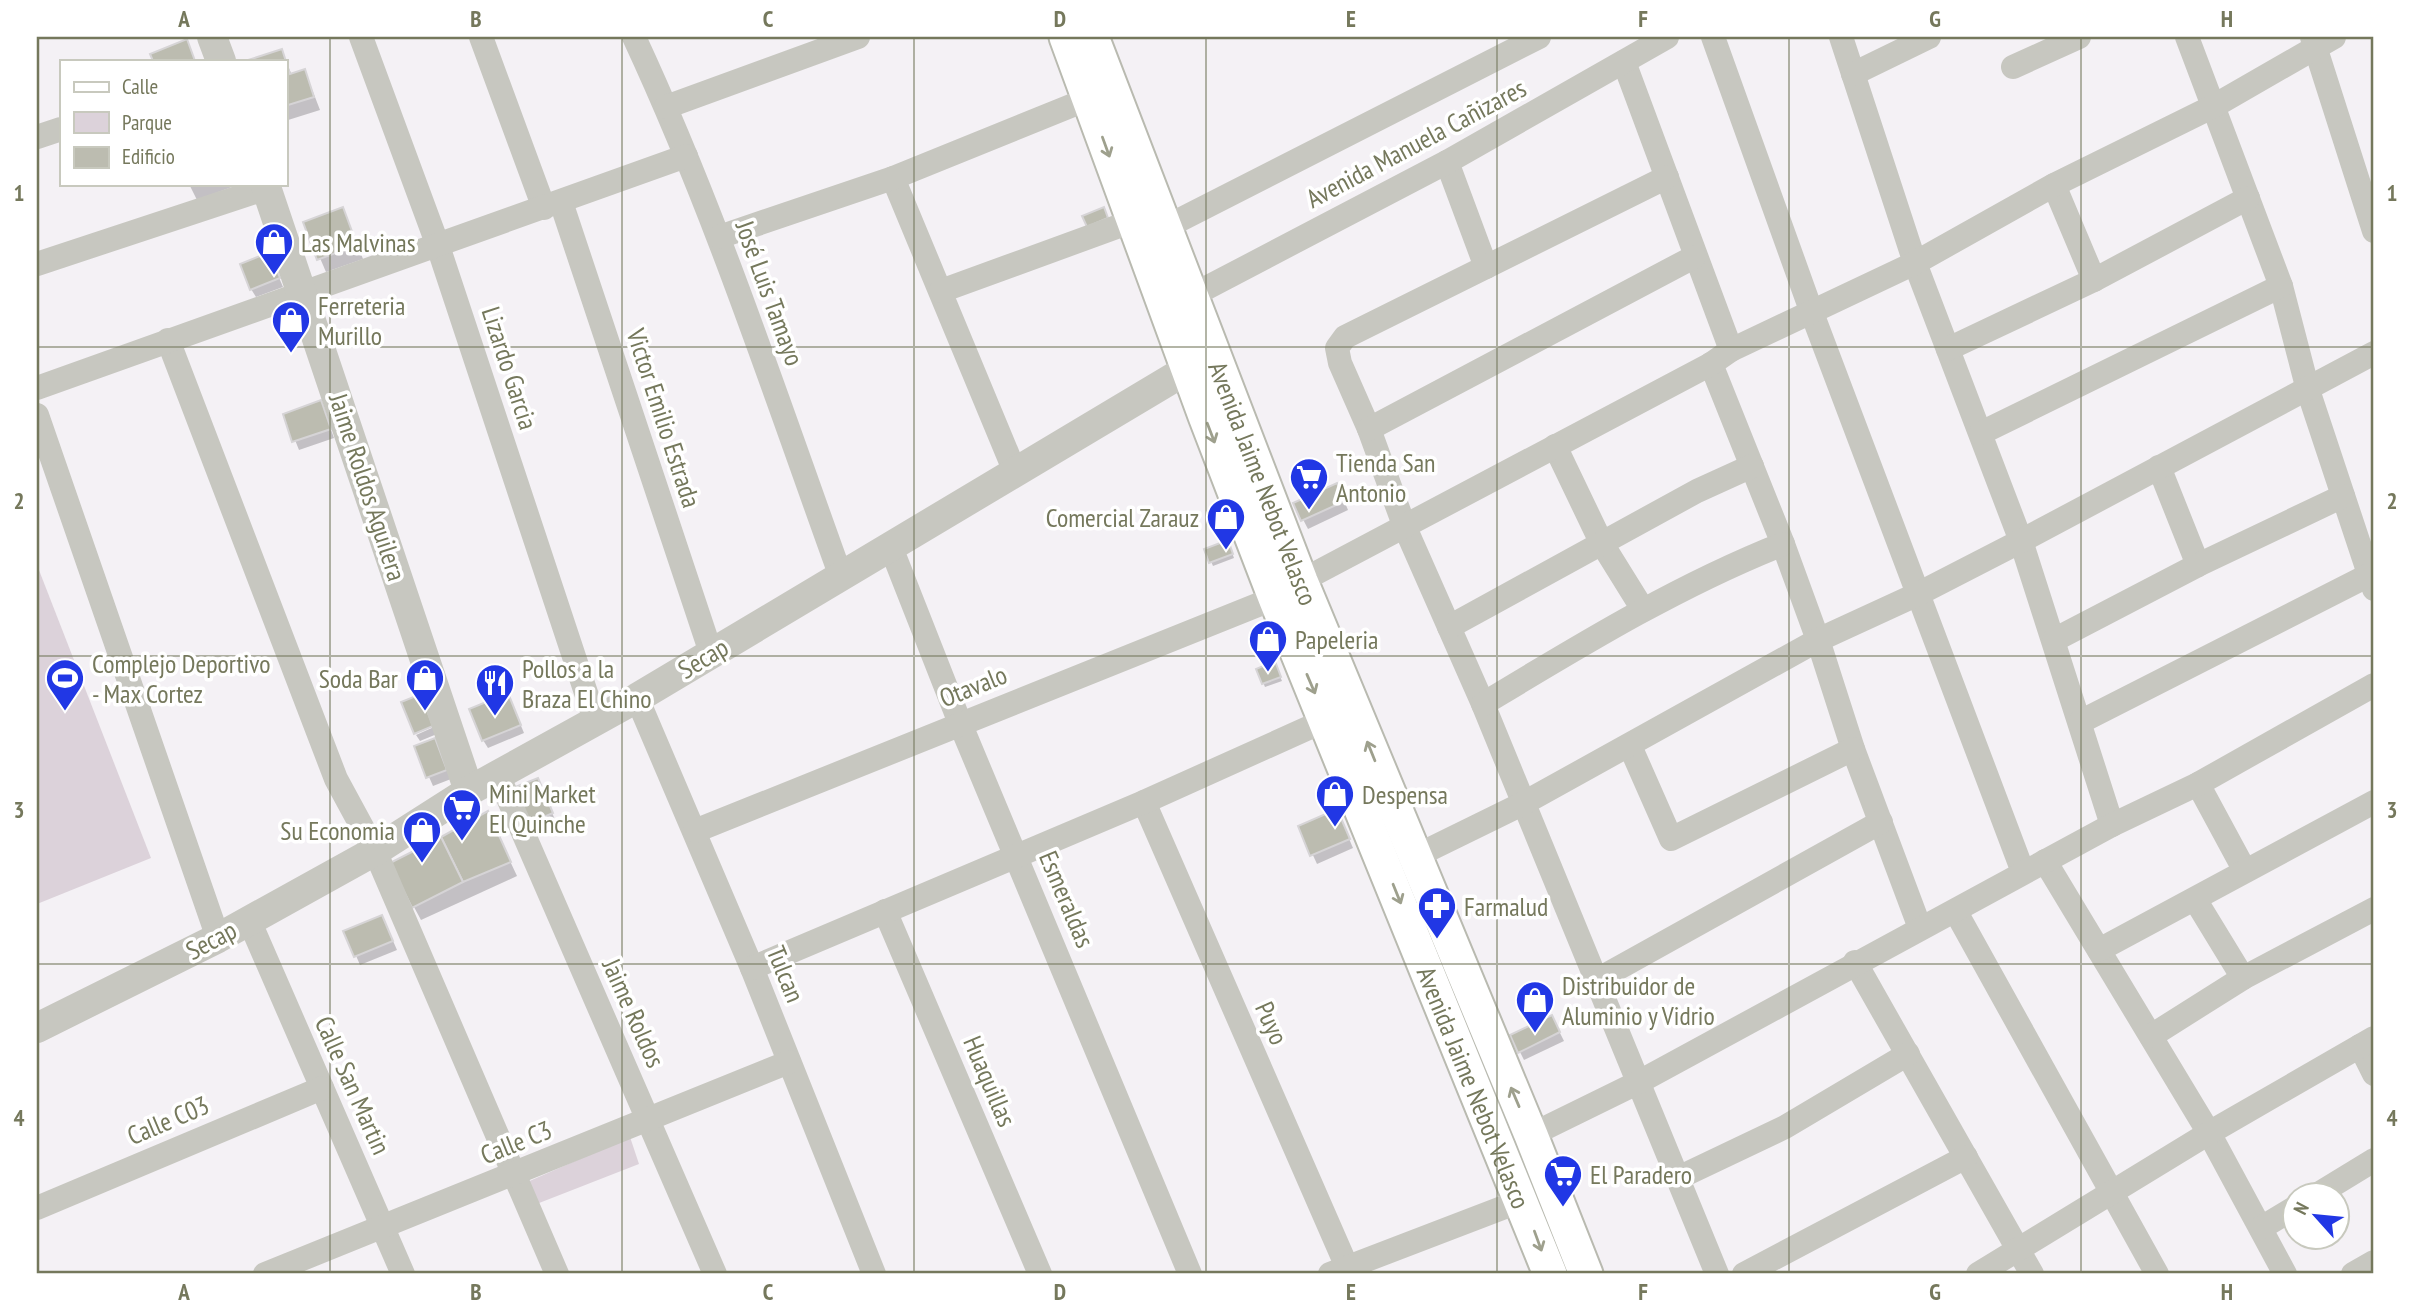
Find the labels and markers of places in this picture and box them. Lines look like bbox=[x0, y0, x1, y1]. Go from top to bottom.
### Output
shop icon: Las Malvinas bbox=[253, 221, 295, 276]
place label: Las Malvinas bbox=[301, 226, 415, 259]
place label: Ferreteria Murillo bbox=[318, 289, 405, 352]
shop icon: Ferreteria Murillo bbox=[270, 299, 312, 354]
place label: Tienda San Antonio bbox=[1336, 446, 1436, 509]
supermarket icon: Tienda San Antonio bbox=[1288, 456, 1330, 511]
shop icon: Comercial Zarauz bbox=[1205, 496, 1247, 551]
place label: Comercial Zarauz bbox=[1046, 501, 1199, 534]
shop icon: Papeleria bbox=[1247, 618, 1289, 673]
place label: Papeleria bbox=[1295, 623, 1378, 656]
place label: Complejo Deportivo - Max Cortez bbox=[92, 647, 271, 710]
place label: Pollos a la Braza El Chino bbox=[522, 652, 651, 715]
sports icon: Complejo Deportivo - Max Cortez bbox=[44, 657, 86, 712]
shop icon: Soda Bar bbox=[404, 657, 446, 712]
place label: Soda Bar bbox=[319, 662, 398, 695]
restaurant icon: Pollos a la Braza El Chino bbox=[474, 662, 516, 717]
shop icon: Despensa bbox=[1314, 773, 1356, 828]
place label: Mini Market El Quinche bbox=[489, 777, 596, 840]
place label: Despensa bbox=[1362, 778, 1448, 811]
supermarket icon: Mini Market El Quinche bbox=[441, 787, 483, 842]
shop icon: Su Economia bbox=[401, 809, 443, 864]
place label: Su Economia bbox=[280, 814, 395, 847]
pharmacy icon: Farmalud bbox=[1416, 885, 1458, 940]
place label: Farmalud bbox=[1464, 890, 1548, 923]
place label: Distribuidor de Aluminio y Vidrio bbox=[1562, 969, 1715, 1032]
shop icon: Distribuidor de Aluminio y Vidrio bbox=[1514, 979, 1556, 1034]
supermarket icon: El Paradero bbox=[1542, 1153, 1584, 1208]
place label: El Paradero bbox=[1590, 1158, 1692, 1191]

